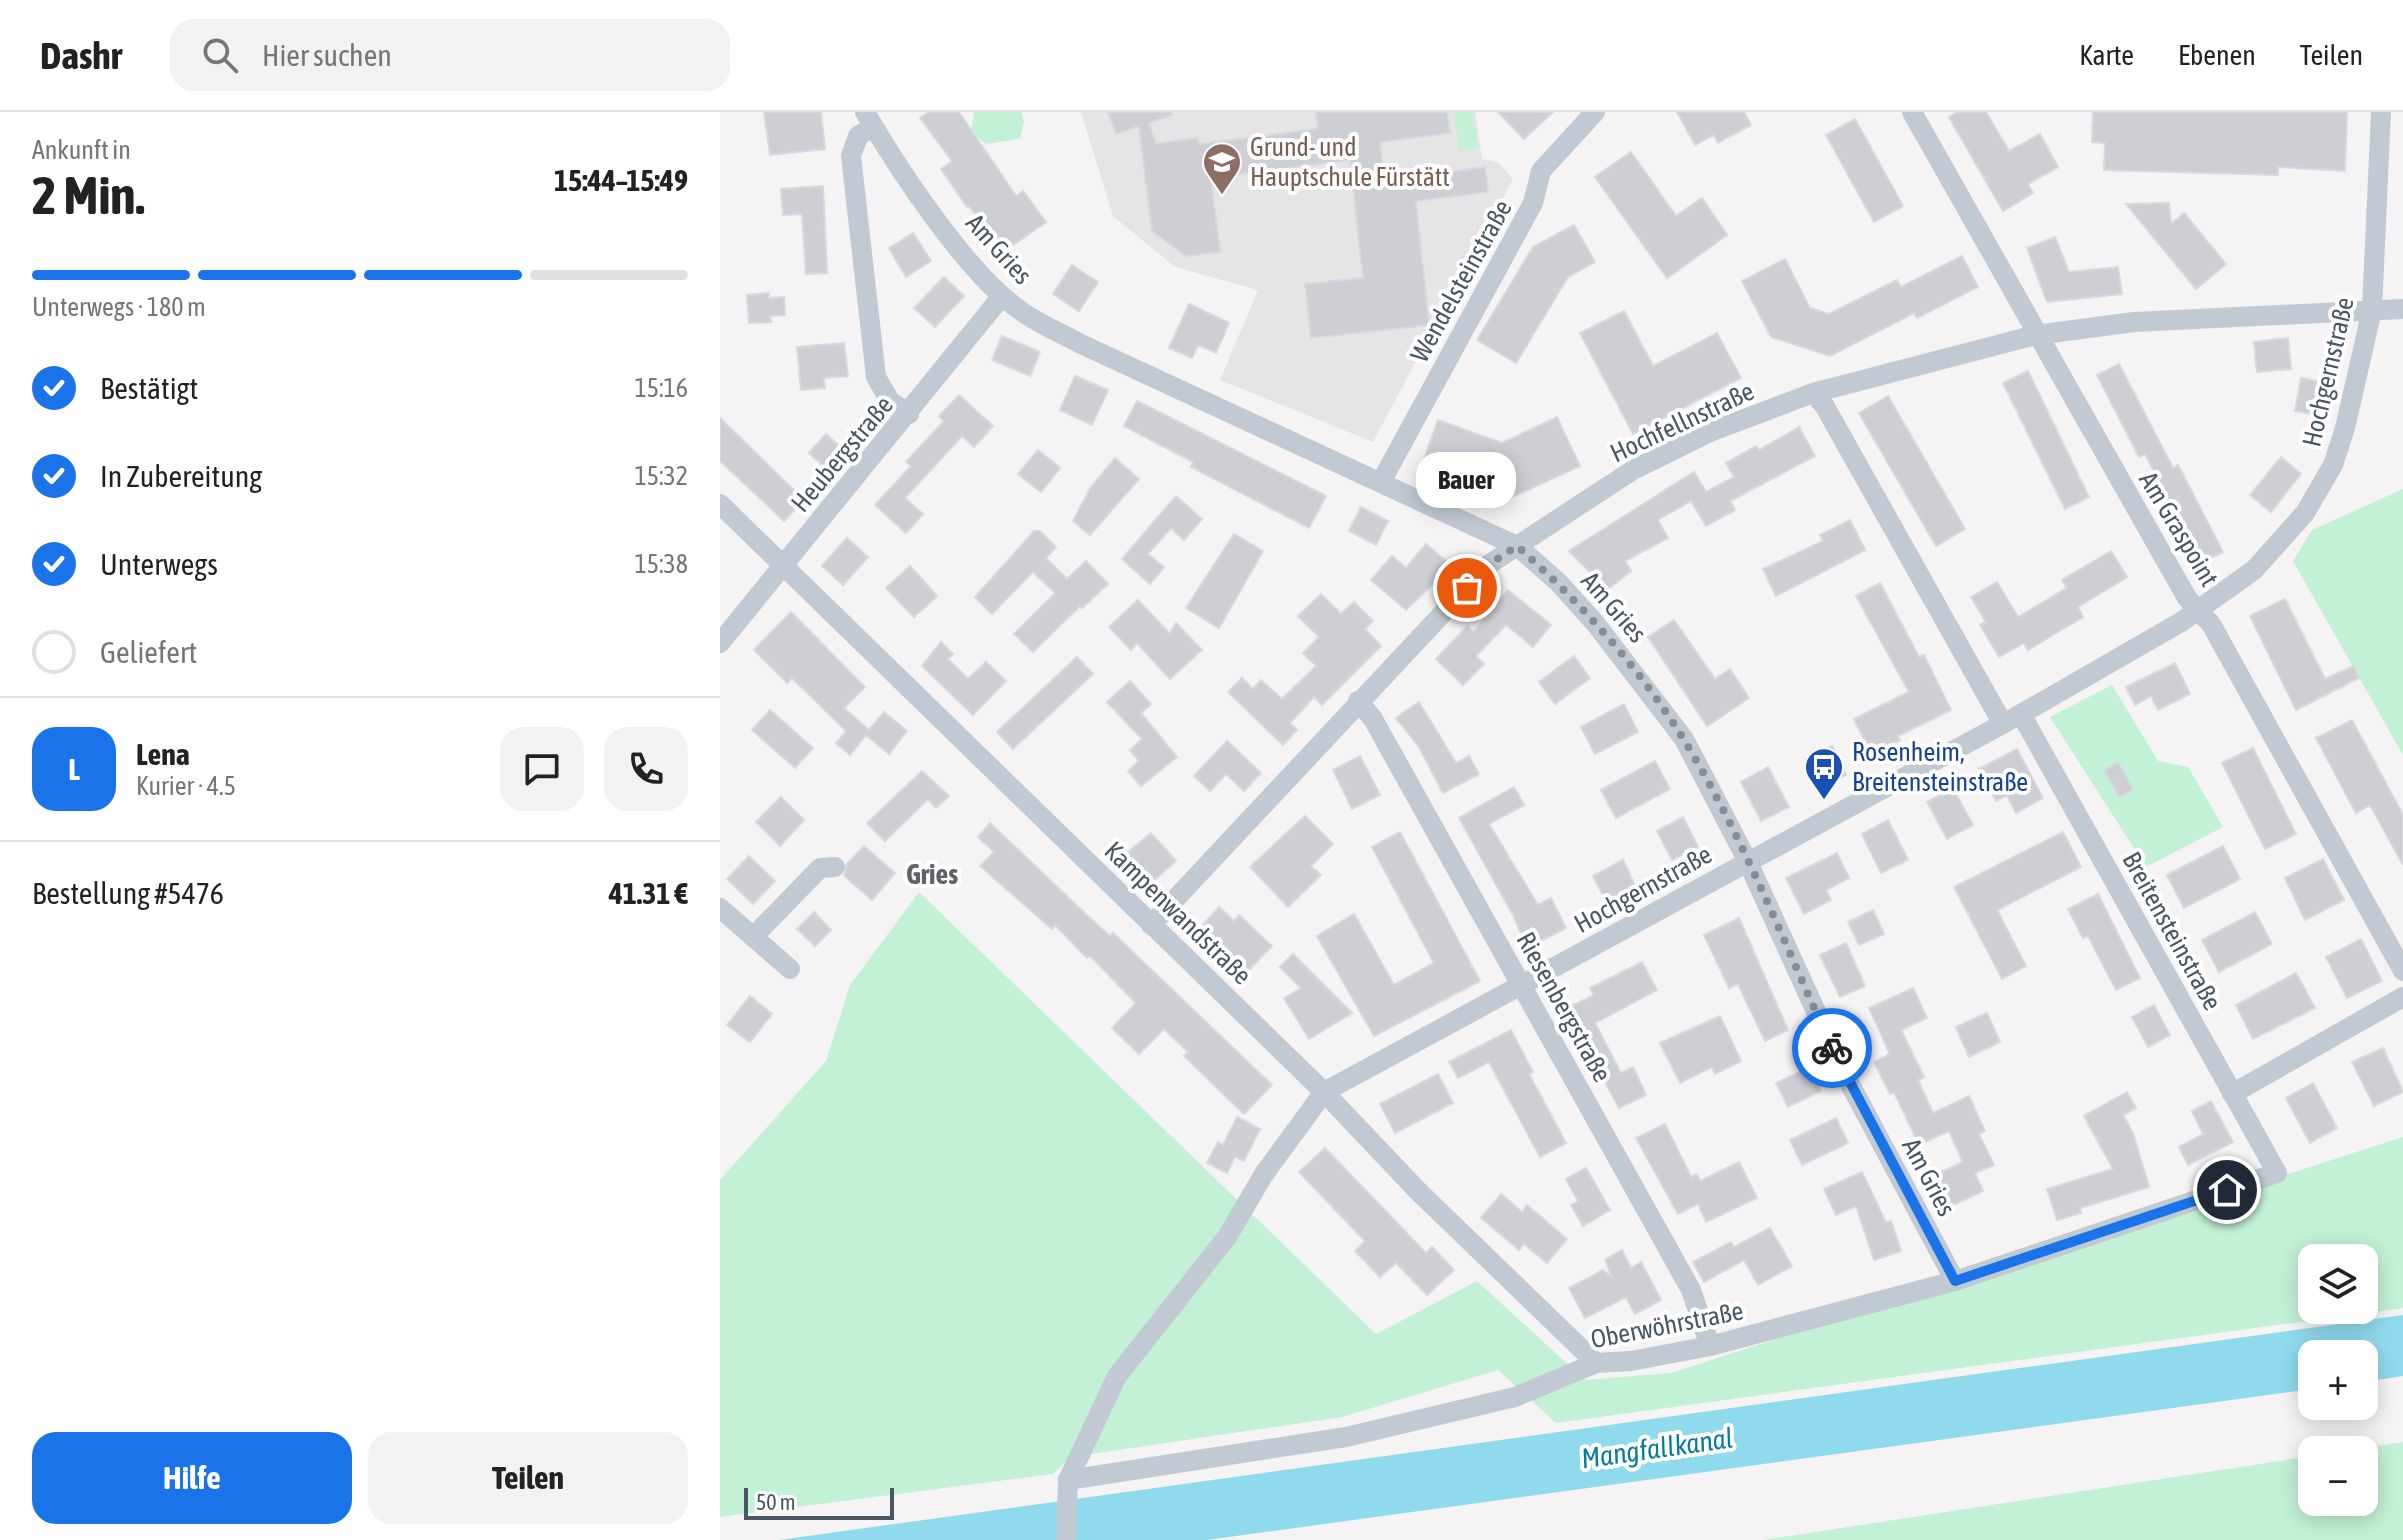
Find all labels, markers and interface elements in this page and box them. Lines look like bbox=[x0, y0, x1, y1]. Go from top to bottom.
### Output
search box bbox=[170, 19, 730, 91]
icon: search bbox=[198, 33, 242, 77]
text: Dashr bbox=[40, 34, 122, 77]
text: Hier suchen bbox=[262, 38, 392, 72]
text: Karte bbox=[2079, 39, 2134, 71]
text: Ebenen bbox=[2178, 39, 2256, 71]
text: Teilen bbox=[2300, 39, 2363, 71]
place label: Grund- und Hauptschule Fürstätt bbox=[1250, 132, 1450, 192]
text: Ankunft in bbox=[32, 135, 131, 165]
school or university icon: Grund- und Hauptschule Fürstätt bbox=[1201, 141, 1243, 196]
text: 15:44–15:49 bbox=[554, 163, 688, 197]
text: 2 Min. bbox=[32, 165, 145, 225]
street label: Wendelsteinstraße bbox=[1404, 195, 1518, 367]
street label: Am Gries bbox=[960, 208, 1038, 290]
text: Unterwegs · 180 m bbox=[32, 292, 206, 322]
street label: Hochgernstraße bbox=[2296, 294, 2360, 450]
icon: check bbox=[32, 366, 76, 410]
text: Bestätigt bbox=[100, 371, 198, 405]
text: 15:16 bbox=[634, 373, 688, 403]
street label: Hochfellnstraße bbox=[1605, 376, 1759, 468]
street label: Heubergstraße bbox=[785, 390, 899, 518]
callout: Bauer bbox=[1417, 452, 1517, 508]
icon: check bbox=[32, 454, 76, 498]
text: In Zubereitung bbox=[100, 459, 262, 493]
text: 15:32 bbox=[634, 461, 688, 491]
text: Bauer bbox=[1438, 465, 1494, 495]
street label: Am Graspoint bbox=[2133, 466, 2225, 592]
icon: check bbox=[32, 542, 76, 586]
text: Unterwegs bbox=[100, 547, 218, 581]
text: 15:38 bbox=[634, 549, 688, 579]
pin bbox=[1433, 554, 1501, 622]
icon: bag bbox=[1445, 566, 1489, 610]
street label: Am Gries bbox=[1575, 566, 1653, 648]
text: Geliefert bbox=[100, 635, 197, 669]
button: chat bbox=[500, 727, 584, 811]
button: phone bbox=[604, 727, 688, 811]
text: Lena bbox=[136, 737, 190, 771]
place label: Rosenheim, Breitensteinstraße bbox=[1852, 737, 2028, 797]
bus stop icon: Rosenheim, Breitensteinstraße bbox=[1803, 746, 1845, 801]
text: L bbox=[68, 752, 80, 786]
text: Kurier · 4.5 bbox=[136, 771, 236, 801]
street label: Kampenwandstraße bbox=[1099, 836, 1257, 990]
street label: Hochgernstraße bbox=[1569, 839, 1717, 939]
street label: Breitensteinstraße bbox=[2116, 847, 2228, 1015]
district label: Gries bbox=[906, 858, 958, 890]
text: Bestellung #5476 bbox=[32, 876, 224, 910]
text: 41.31 € bbox=[609, 876, 688, 910]
street label: Riesenbergstraße bbox=[1511, 927, 1617, 1087]
courier bbox=[1792, 1008, 1872, 1088]
icon: bike bbox=[1810, 1026, 1854, 1070]
street label: Am Gries bbox=[1896, 1133, 1962, 1221]
pin bbox=[2193, 1156, 2261, 1224]
icon: home bbox=[2205, 1168, 2249, 1212]
map controls bbox=[2298, 1244, 2378, 1516]
button: layers bbox=[2298, 1244, 2378, 1324]
street label: Oberwöhrstraße bbox=[1588, 1296, 1746, 1354]
button: + bbox=[2298, 1340, 2378, 1420]
water label: Mangfallkanal bbox=[1579, 1422, 1735, 1474]
button: Hilfe bbox=[32, 1432, 352, 1524]
button: Teilen bbox=[368, 1432, 688, 1524]
button: − bbox=[2298, 1436, 2378, 1516]
scale bar bbox=[744, 1484, 894, 1520]
text: 50 m bbox=[756, 1489, 796, 1515]

